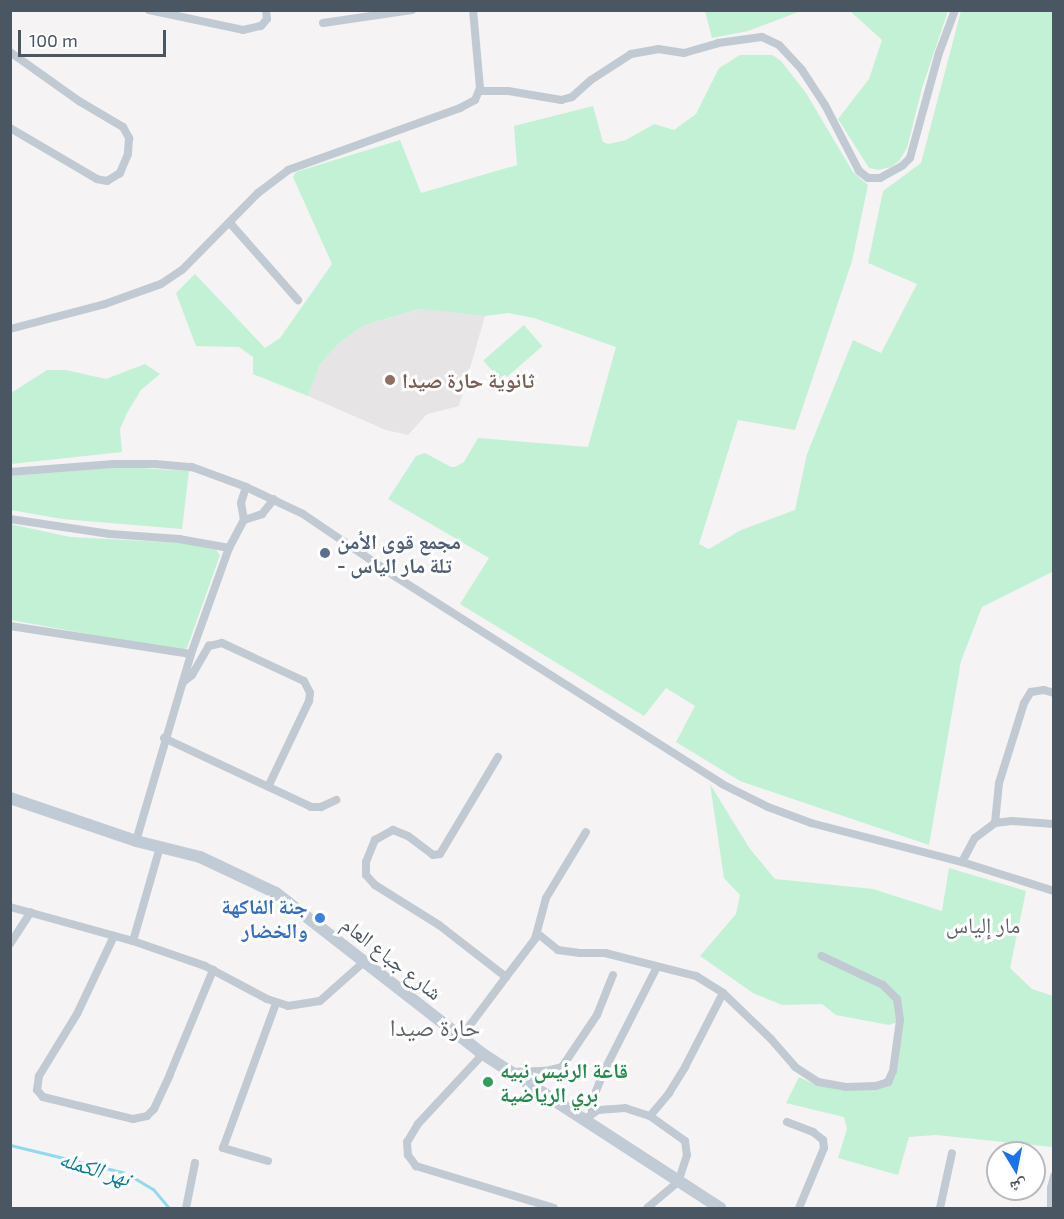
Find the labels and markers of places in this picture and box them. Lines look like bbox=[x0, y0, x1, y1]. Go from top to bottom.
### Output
place label: ثانوية حارة صيدا bbox=[402, 367, 534, 393]
marker: ثانوية حارة صيدا bbox=[383, 373, 397, 387]
place label: مجمع قوى الأمن - تلة مار الياس bbox=[337, 528, 461, 578]
marker: مجمع قوى الأمن - تلة مار الياس bbox=[318, 546, 332, 560]
place label: جنة الفاكهة والخضار bbox=[221, 893, 308, 943]
marker: جنة الفاكهة والخضار bbox=[313, 911, 327, 925]
place label: قاعة الرئيس نبيه بري الرياضية bbox=[500, 1057, 628, 1107]
marker: قاعة الرئيس نبيه بري الرياضية bbox=[481, 1075, 495, 1089]

